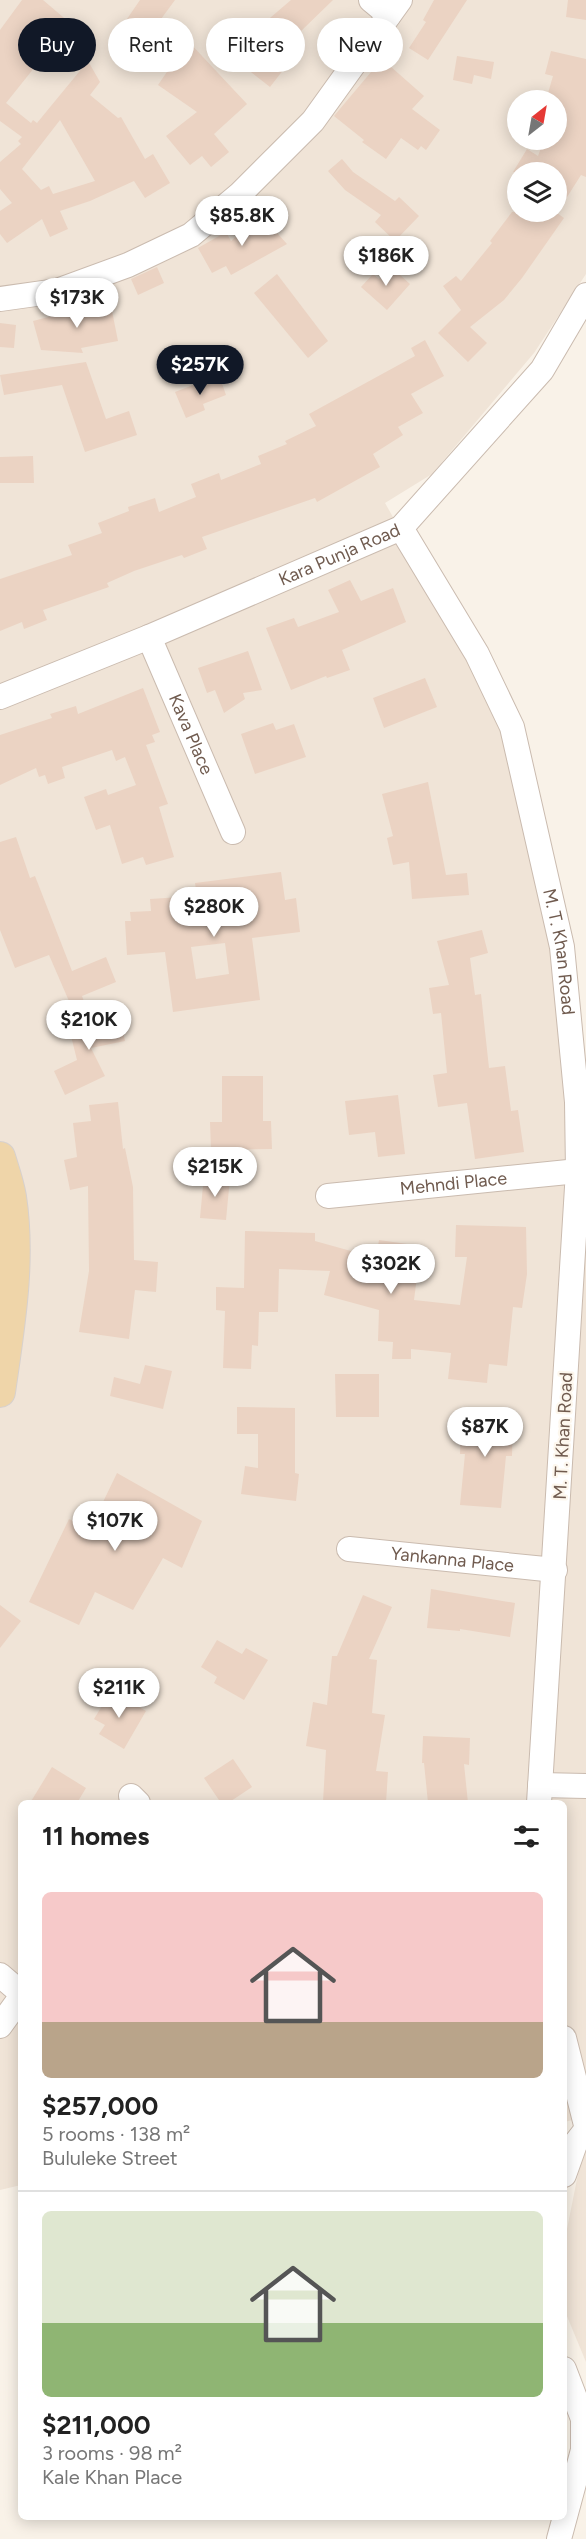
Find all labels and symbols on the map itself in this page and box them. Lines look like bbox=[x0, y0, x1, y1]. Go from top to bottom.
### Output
north arrow bbox=[507, 90, 567, 150]
pin: $85.8K bbox=[193, 196, 291, 247]
pin: $186K bbox=[344, 236, 428, 287]
pin: $173K bbox=[35, 278, 119, 329]
pin: $257K bbox=[158, 345, 242, 396]
street label: Kara Punja Road bbox=[275, 519, 403, 591]
street label: Kava Place bbox=[164, 691, 218, 778]
street label: M. T. Khan Road bbox=[538, 886, 580, 1016]
pin: $280K bbox=[172, 887, 256, 938]
pin: $210K bbox=[47, 1000, 131, 1051]
pin: $215K bbox=[173, 1147, 257, 1198]
street label: Mehndi Place bbox=[399, 1167, 508, 1200]
pin: $302K bbox=[349, 1244, 433, 1295]
street label: M. T. Khan Road bbox=[549, 1372, 577, 1500]
pin: $87K bbox=[449, 1407, 521, 1458]
pin: $107K bbox=[73, 1501, 157, 1552]
street label: Yankanna Place bbox=[390, 1542, 515, 1577]
pin: $211K bbox=[77, 1668, 161, 1719]

